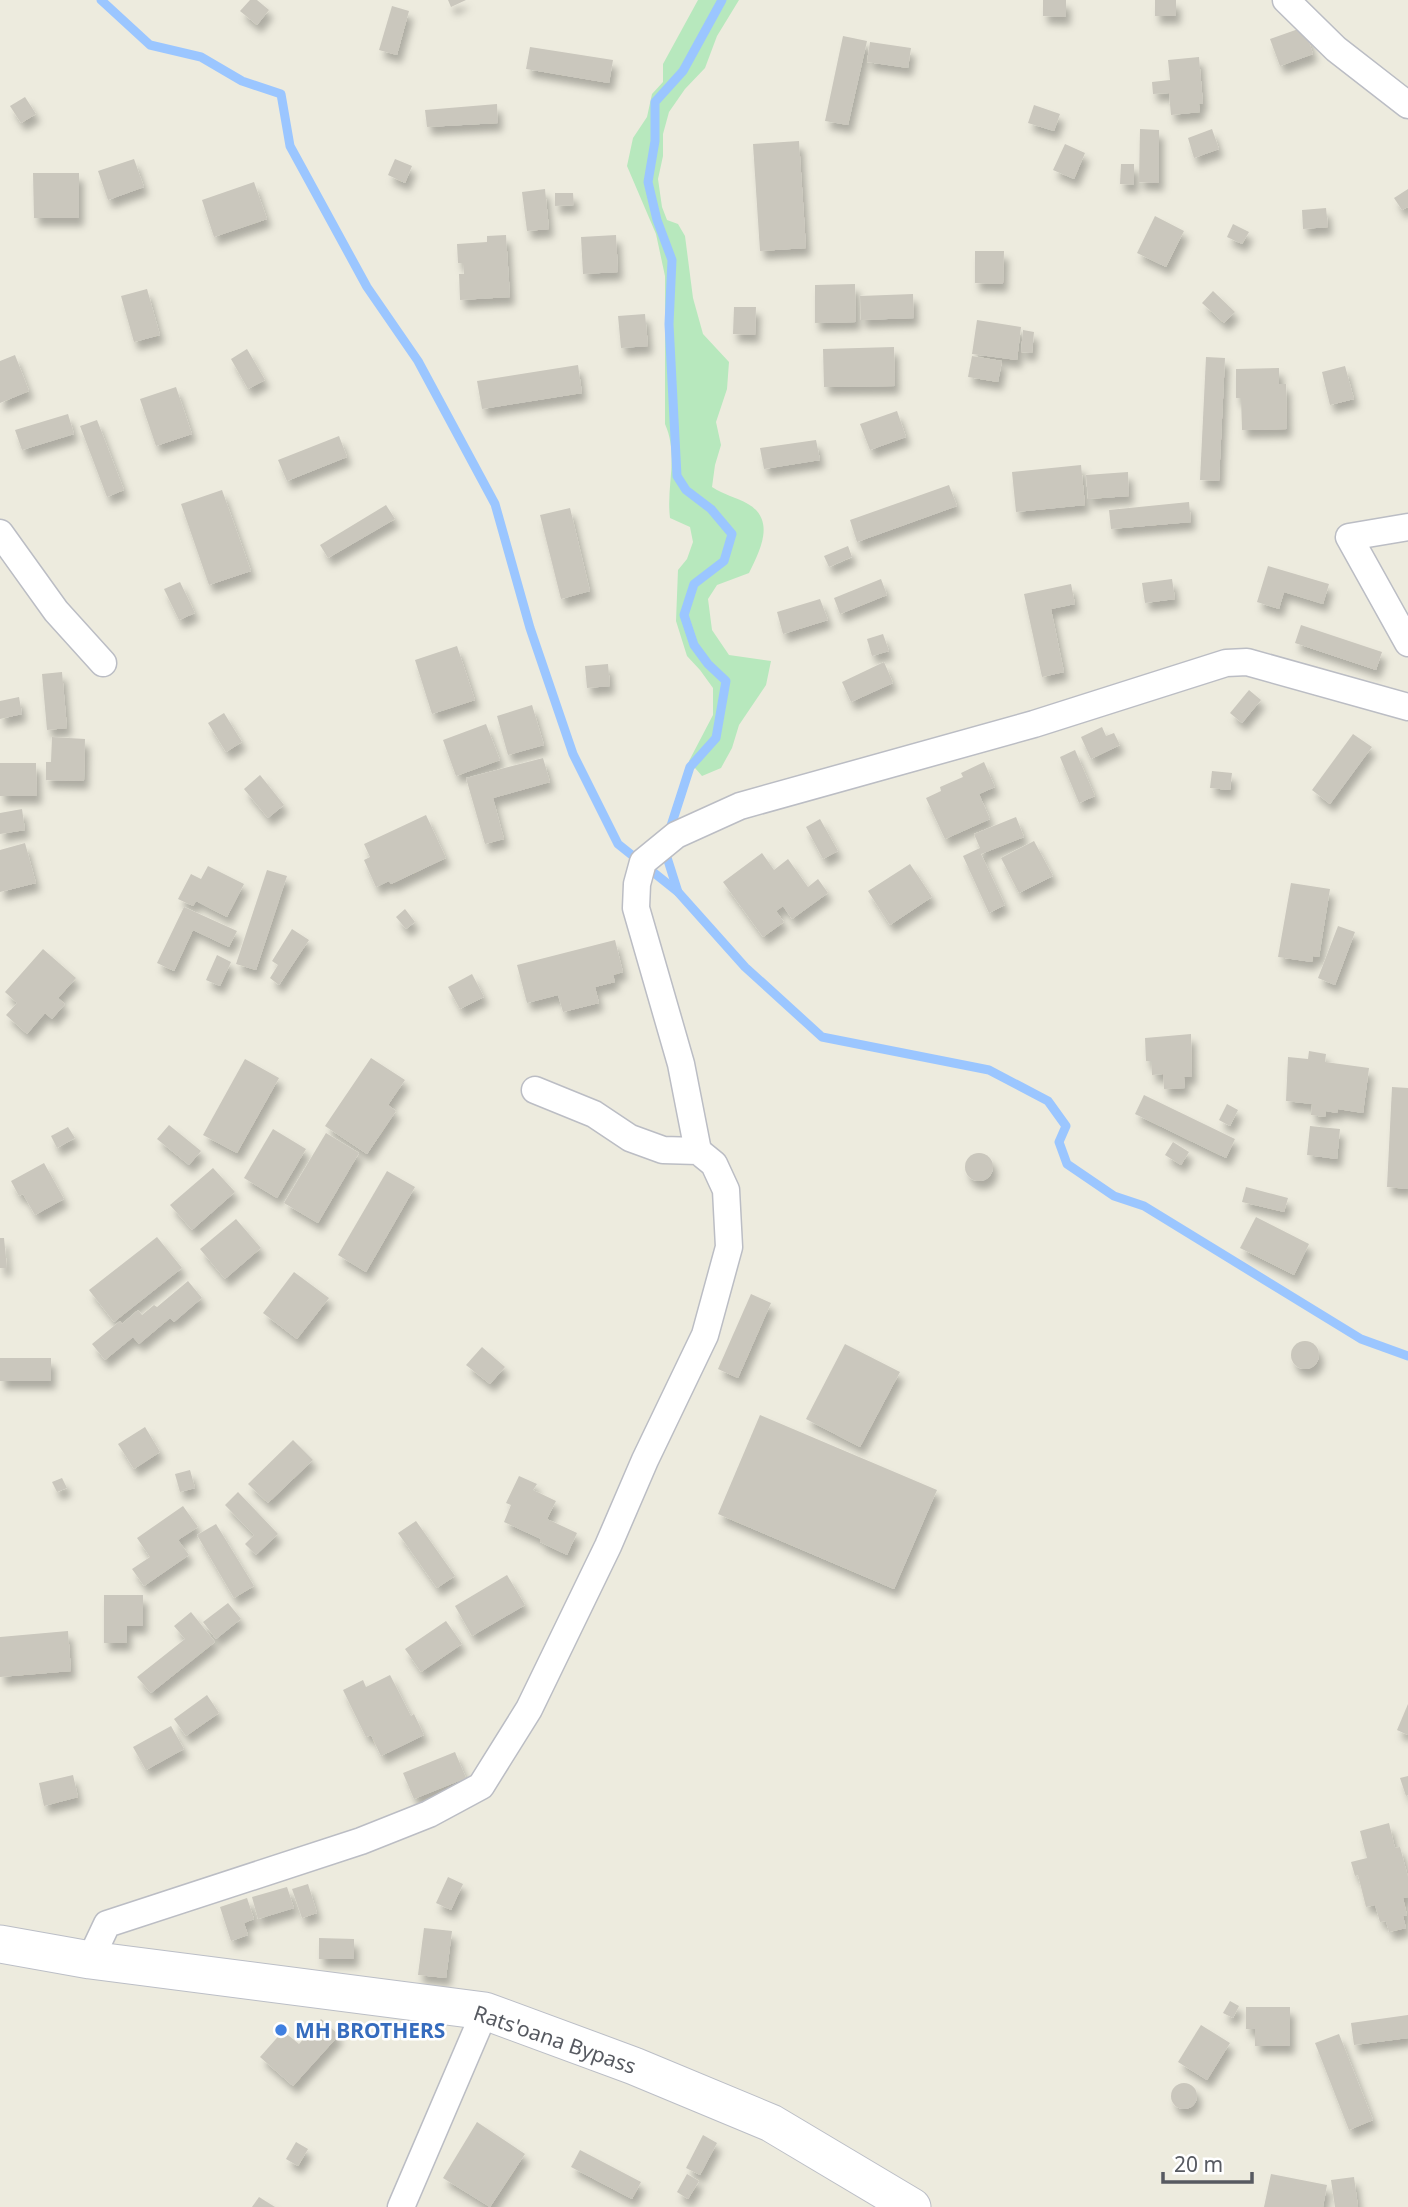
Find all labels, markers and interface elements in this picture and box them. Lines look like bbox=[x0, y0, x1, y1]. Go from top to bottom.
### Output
street label: Rats'oana Bypass bbox=[470, 1998, 640, 2080]
place label: MH BROTHERS bbox=[295, 2016, 445, 2044]
marker: MH BROTHERS bbox=[273, 2022, 289, 2038]
scale bar bbox=[1163, 2140, 1252, 2184]
text: 20 m bbox=[1174, 2150, 1223, 2178]

